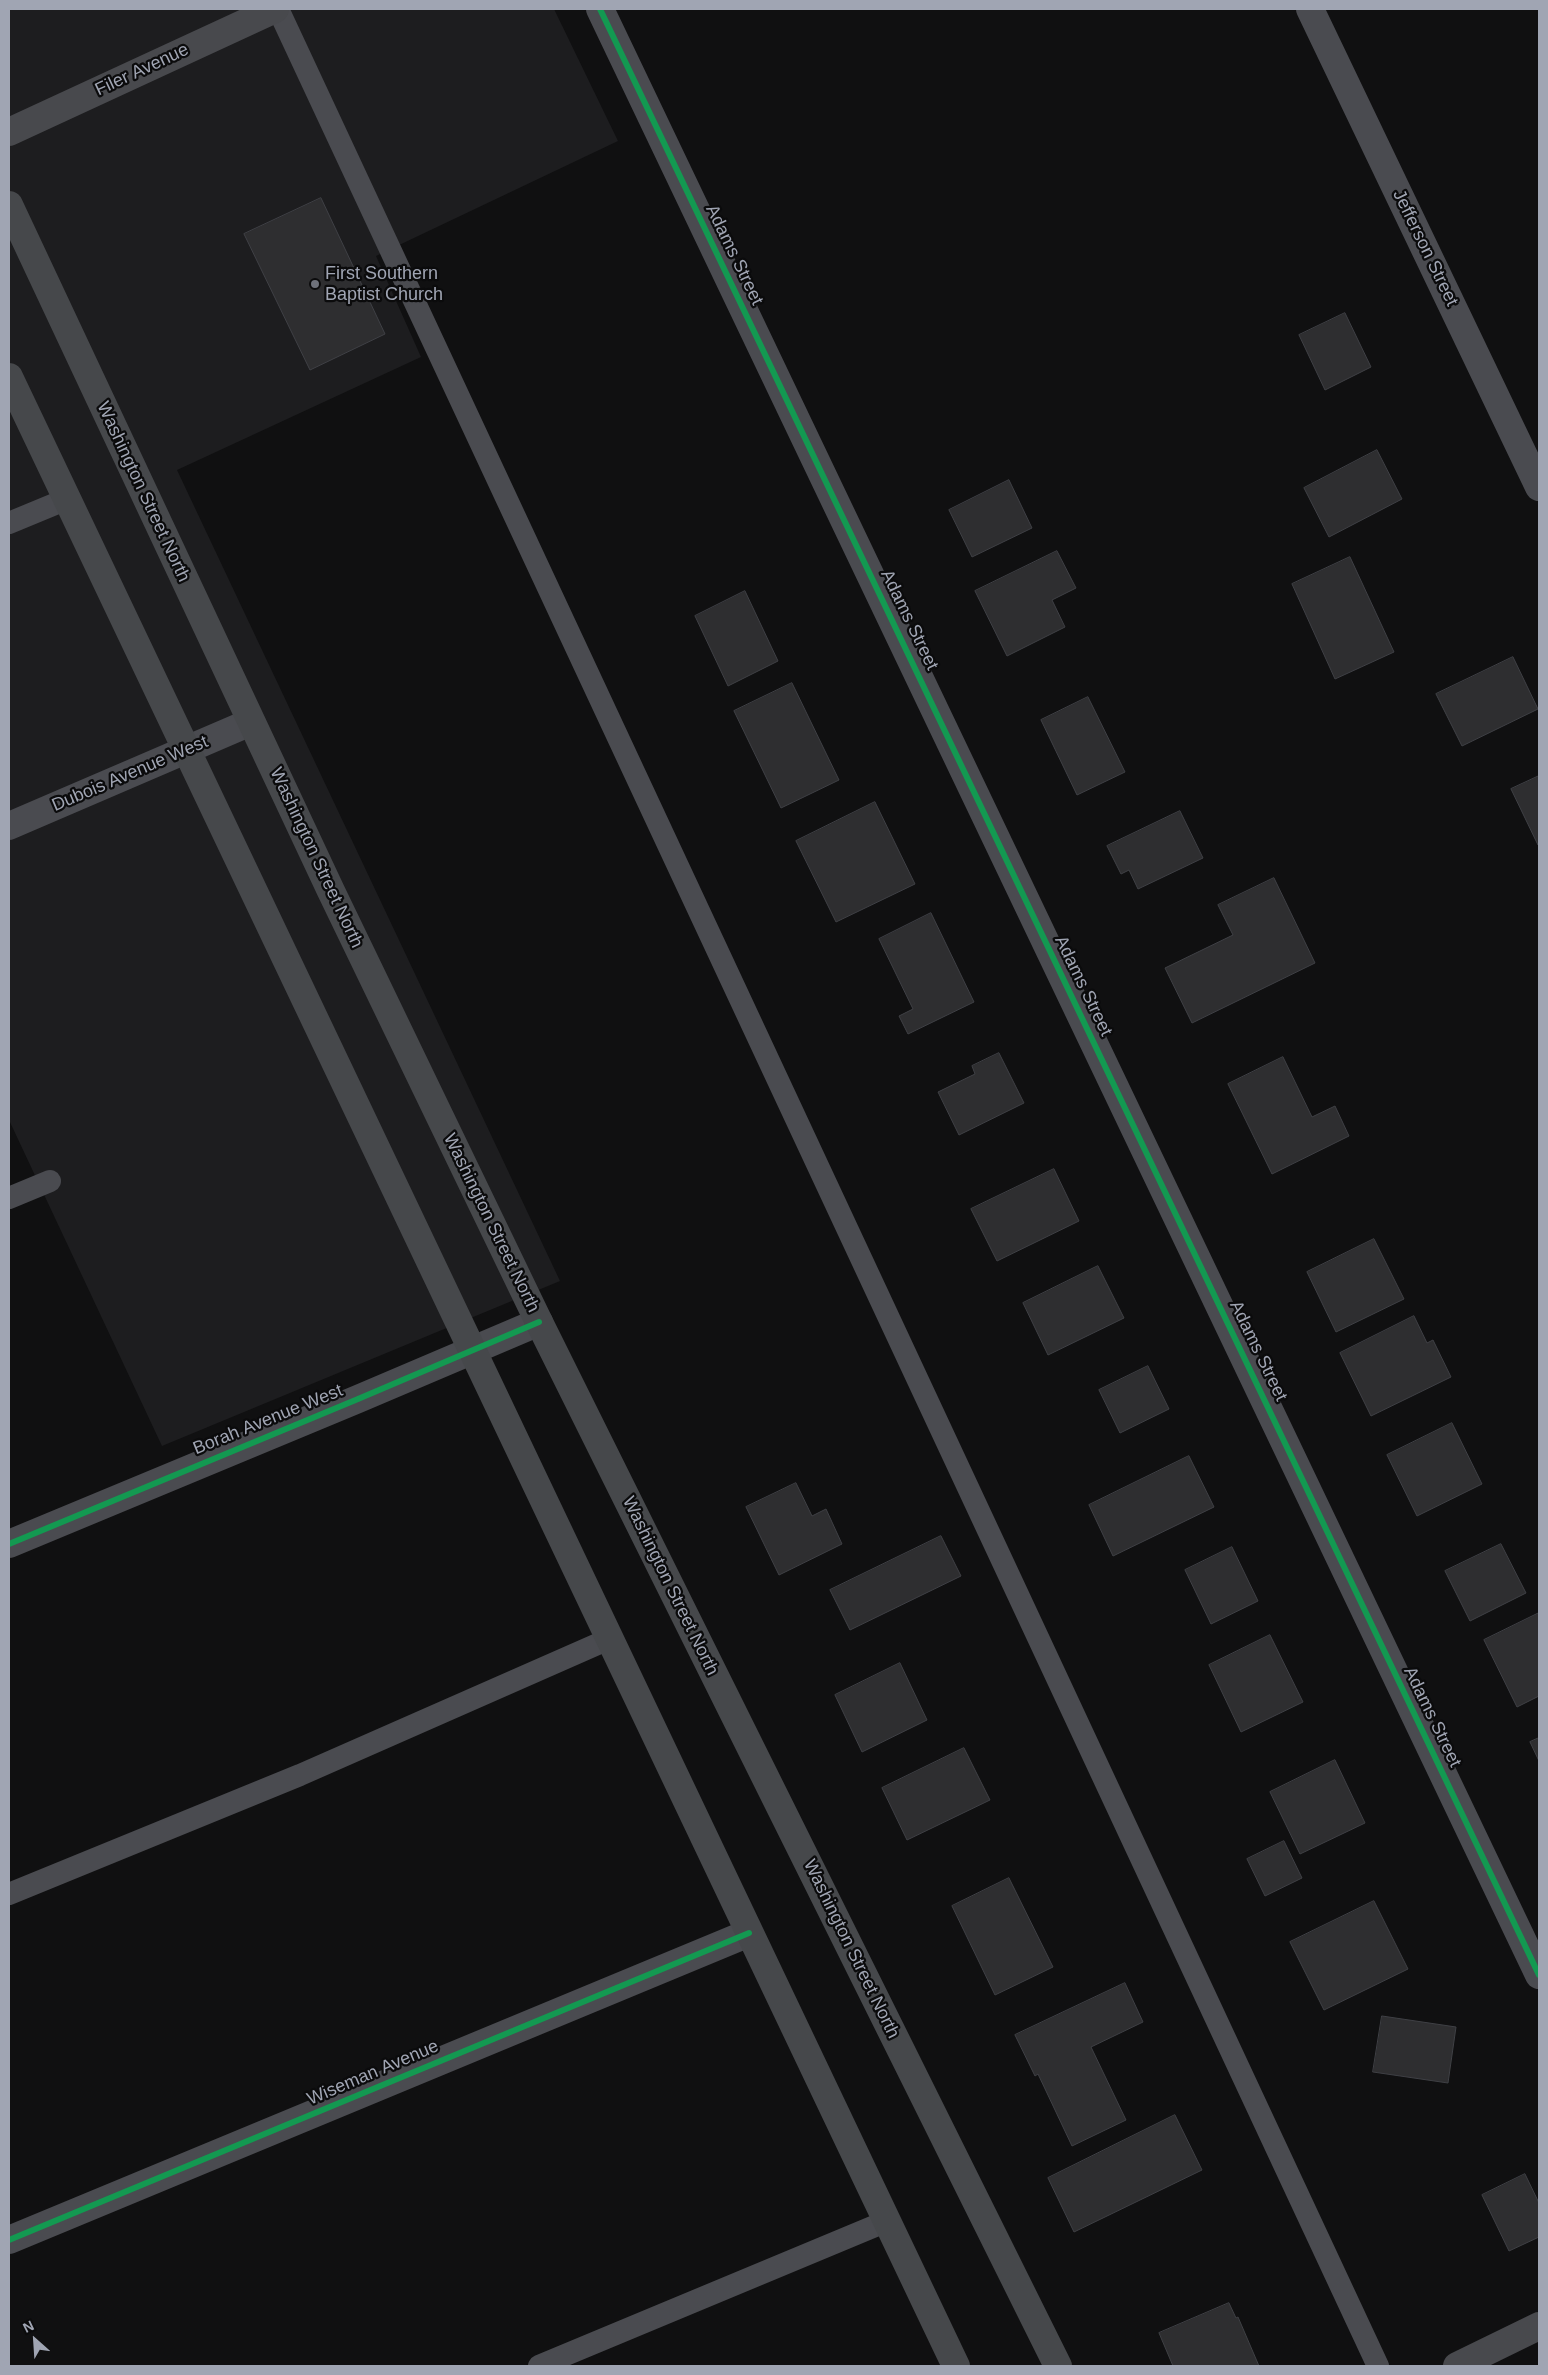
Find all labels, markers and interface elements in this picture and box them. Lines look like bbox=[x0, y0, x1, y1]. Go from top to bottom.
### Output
street label: Filer Avenue bbox=[92, 39, 192, 101]
street label: Jefferson Street bbox=[1388, 186, 1462, 310]
street label: Adams Street bbox=[700, 201, 768, 309]
place label: First Southern Baptist Church bbox=[325, 263, 443, 306]
marker: First Southern Baptist Church bbox=[309, 278, 321, 290]
street label: Washington Street North bbox=[92, 398, 194, 586]
street label: Adams Street bbox=[875, 566, 943, 674]
street label: Dubois Avenue West bbox=[49, 731, 211, 817]
street label: Washington Street North bbox=[265, 764, 367, 952]
street label: Adams Street bbox=[1049, 932, 1117, 1040]
street label: Washington Street North bbox=[438, 1130, 544, 1316]
street label: Adams Street bbox=[1224, 1297, 1292, 1405]
street label: Borah Avenue West bbox=[190, 1380, 346, 1460]
street label: Washington Street North bbox=[617, 1493, 723, 1679]
street label: Adams Street bbox=[1398, 1663, 1466, 1771]
street label: Washington Street North bbox=[798, 1856, 904, 2042]
street label: Wiseman Avenue bbox=[304, 2036, 442, 2110]
north arrow bbox=[10, 2315, 60, 2365]
text: N bbox=[20, 2317, 36, 2336]

